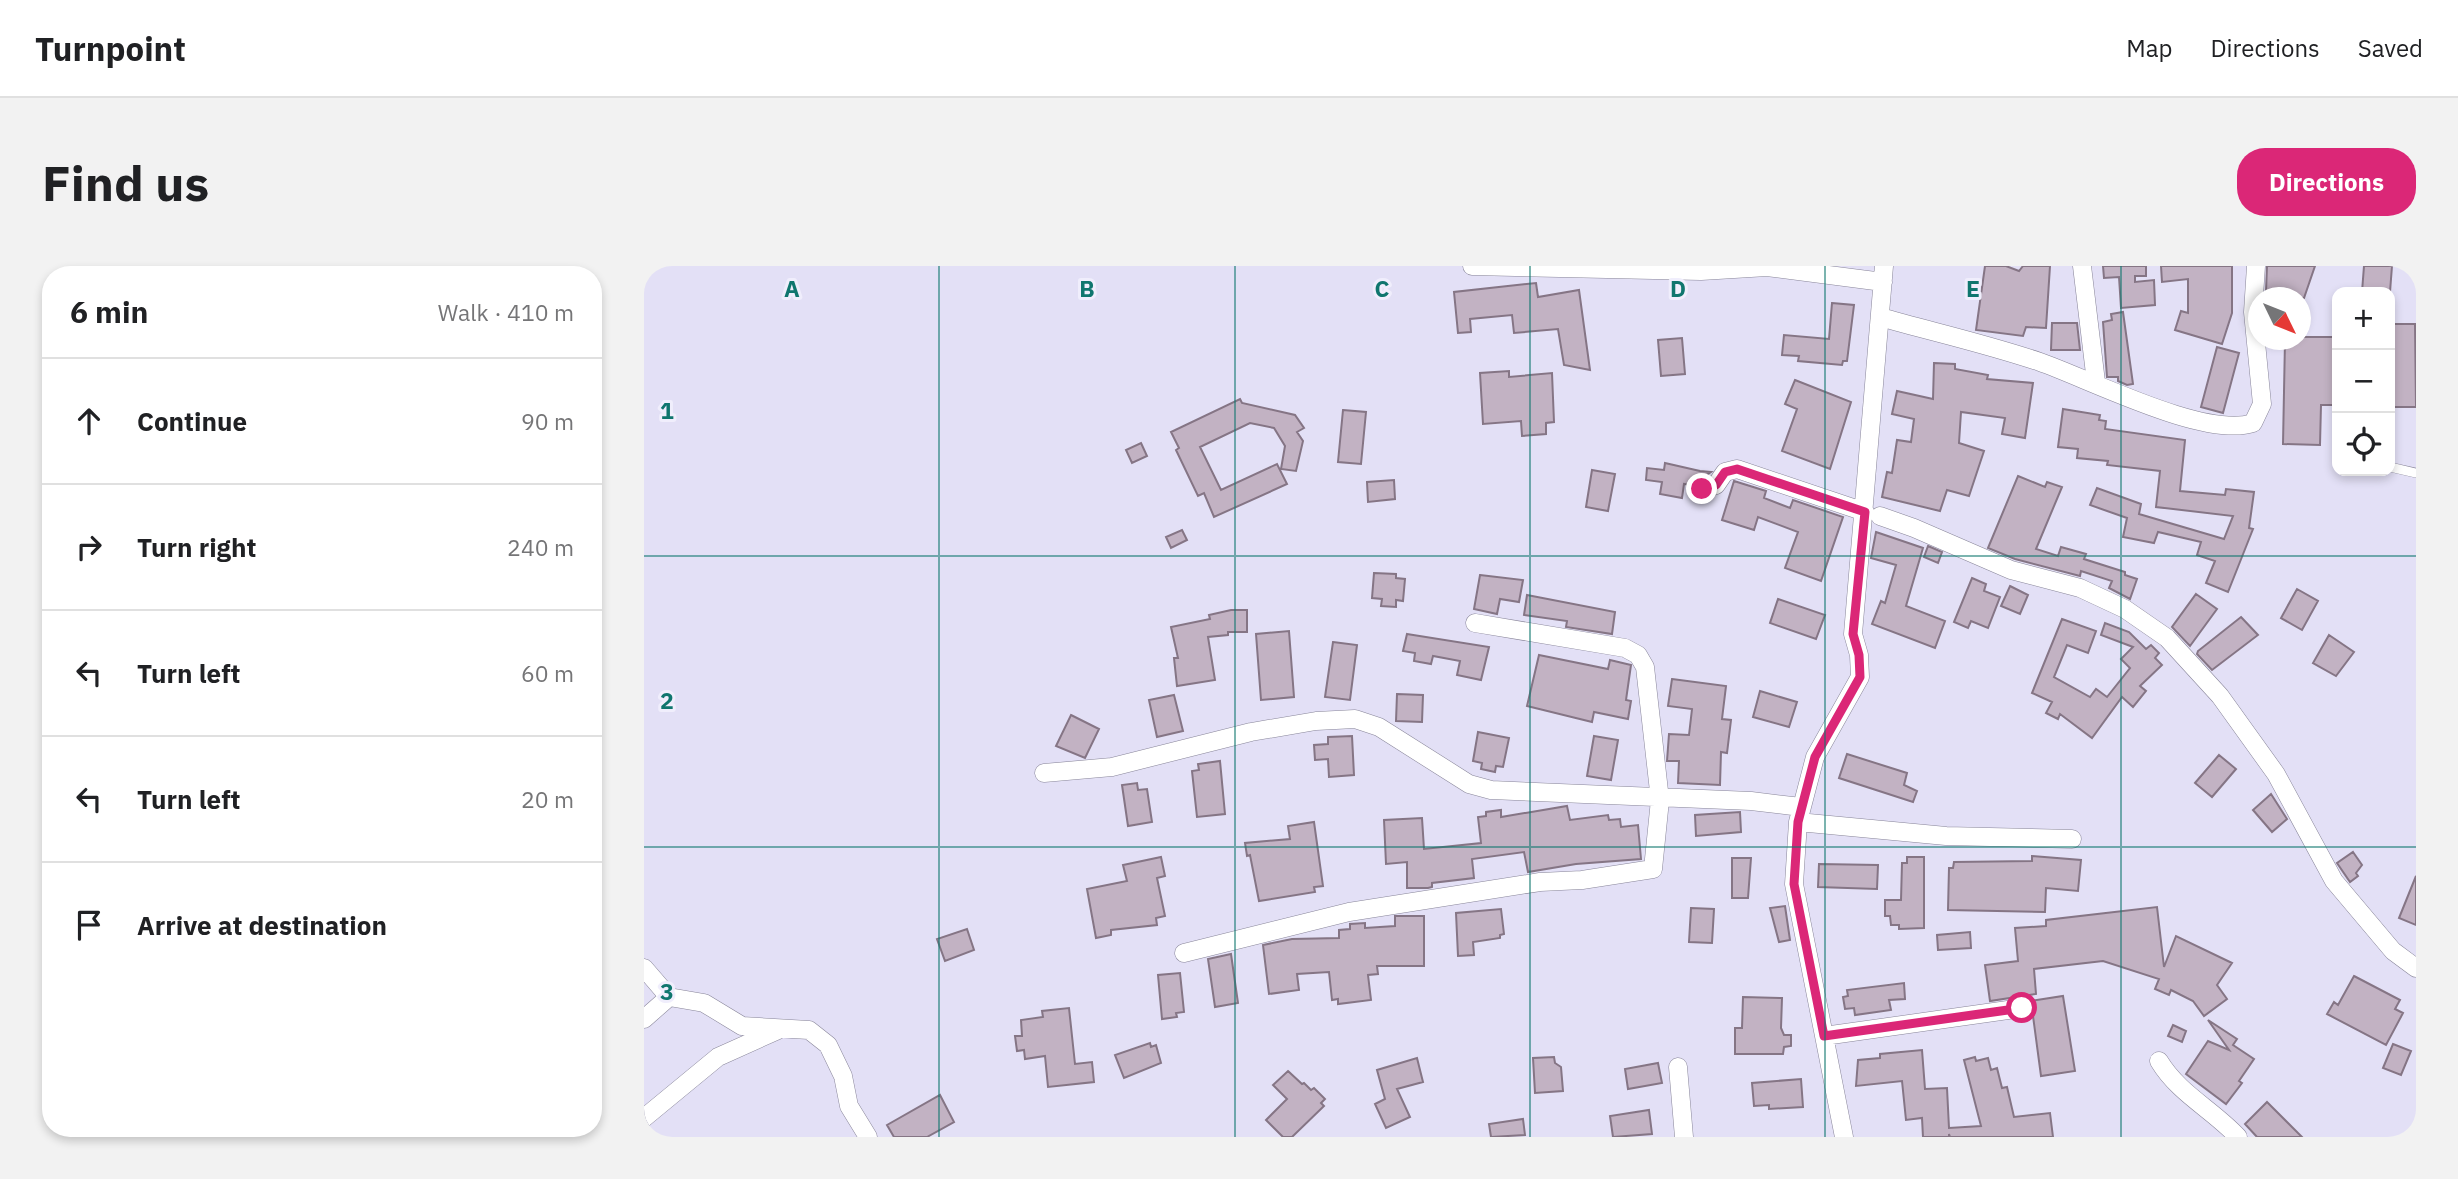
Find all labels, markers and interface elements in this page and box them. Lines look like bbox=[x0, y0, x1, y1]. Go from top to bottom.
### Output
text: Turnpoint bbox=[35, 27, 186, 70]
text: Map bbox=[2126, 32, 2172, 64]
text: Directions bbox=[2210, 32, 2320, 64]
text: Saved bbox=[2358, 32, 2423, 64]
button: Directions bbox=[2237, 148, 2416, 216]
text: Find us bbox=[42, 151, 209, 214]
text: A bbox=[784, 273, 800, 303]
text: B bbox=[1079, 273, 1095, 303]
text: C bbox=[1375, 273, 1390, 303]
text: D bbox=[1670, 273, 1686, 303]
text: E bbox=[1966, 273, 1980, 303]
north arrow bbox=[2248, 287, 2311, 350]
map controls bbox=[2332, 287, 2395, 476]
button: + bbox=[2332, 287, 2395, 350]
text: 6 min bbox=[70, 292, 148, 331]
text: Walk · 410 m bbox=[438, 297, 574, 327]
button: − bbox=[2332, 350, 2395, 413]
text: 1 bbox=[660, 395, 674, 425]
icon: ahead bbox=[70, 402, 108, 440]
text: Continue bbox=[137, 404, 247, 438]
text: 90 m bbox=[521, 406, 574, 436]
button: locate bbox=[2332, 413, 2395, 476]
route end bbox=[1686, 473, 1717, 504]
icon: right bbox=[70, 528, 108, 566]
text: Turn right bbox=[137, 530, 256, 564]
text: 240 m bbox=[507, 532, 574, 562]
icon: left bbox=[70, 654, 108, 692]
text: Turn left bbox=[137, 656, 240, 690]
text: 60 m bbox=[521, 658, 574, 688]
text: 2 bbox=[660, 685, 674, 715]
icon: left bbox=[70, 780, 108, 818]
text: Turn left bbox=[137, 782, 240, 816]
text: 20 m bbox=[521, 784, 574, 814]
icon: arrive bbox=[70, 906, 108, 944]
text: Arrive at destination bbox=[137, 908, 387, 942]
text: 3 bbox=[660, 976, 674, 1006]
route start bbox=[2006, 992, 2037, 1023]

